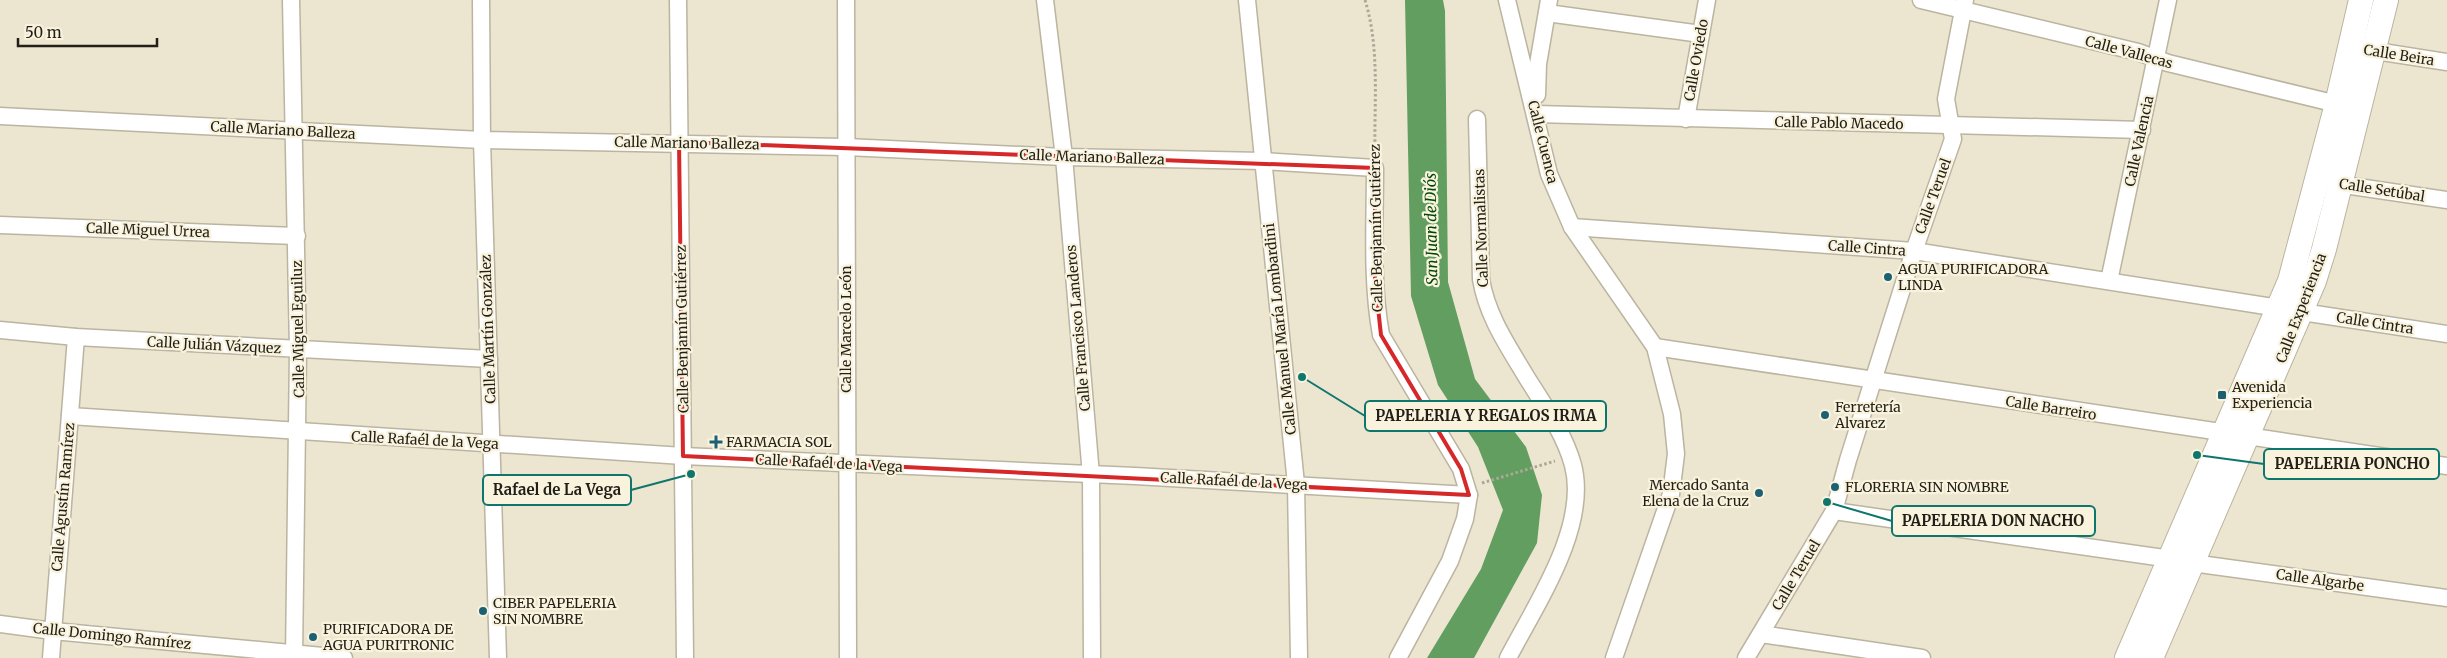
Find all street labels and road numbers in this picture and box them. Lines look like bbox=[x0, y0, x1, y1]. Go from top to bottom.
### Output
street label: Calle Oviedo bbox=[1680, 17, 1712, 103]
street label: Calle Vallecas bbox=[2083, 32, 2175, 72]
street label: Calle Beira bbox=[2362, 41, 2436, 70]
street label: Calle Valencia bbox=[2121, 94, 2157, 188]
street label: Calle Cuenca bbox=[1524, 99, 1562, 186]
street label: Calle Pablo Macedo bbox=[1774, 113, 1904, 133]
street label: Calle Mariano Balleza bbox=[210, 117, 357, 143]
street label: Calle Mariano Balleza bbox=[614, 133, 760, 153]
street label: Calle Benjamín Gutiérrez bbox=[1366, 143, 1386, 312]
street label: Calle Mariano Balleza bbox=[1019, 145, 1165, 169]
street label: Calle Teruel bbox=[1911, 155, 1955, 236]
street label: Calle Normalistas bbox=[1470, 168, 1492, 288]
street label: Calle Setúbal bbox=[2338, 174, 2427, 206]
street label: Calle Miguel Urrea bbox=[86, 219, 211, 241]
street label: Calle Manuel María Lombardini bbox=[1260, 222, 1300, 436]
street label: Calle Cintra bbox=[1828, 236, 1907, 260]
street label: Calle Benjamín Gutiérrez bbox=[672, 244, 692, 413]
street label: Calle Francisco Landeros bbox=[1062, 244, 1094, 412]
street label: Calle Experiencia bbox=[2272, 250, 2330, 366]
street label: Calle Martín González bbox=[476, 254, 500, 404]
street label: Calle Miguel Eguiluz bbox=[288, 260, 308, 398]
street label: Calle Marcelo León bbox=[837, 265, 855, 393]
street label: Calle Cintra bbox=[2335, 308, 2415, 338]
street label: Calle Julián Vázquez bbox=[147, 333, 282, 358]
street label: Calle Barreiro bbox=[2004, 392, 2098, 424]
street label: Calle Agustín Ramírez bbox=[48, 421, 79, 572]
street label: Calle Rafaél de la Vega bbox=[351, 427, 500, 453]
street label: Calle Rafaél de la Vega bbox=[755, 450, 904, 476]
street label: Calle Rafaél de la Vega bbox=[1160, 468, 1309, 494]
street label: Calle Teruel bbox=[1768, 536, 1824, 614]
street label: Calle Algarbe bbox=[2275, 565, 2365, 595]
street label: Calle Domingo Ramírez bbox=[32, 619, 192, 653]

